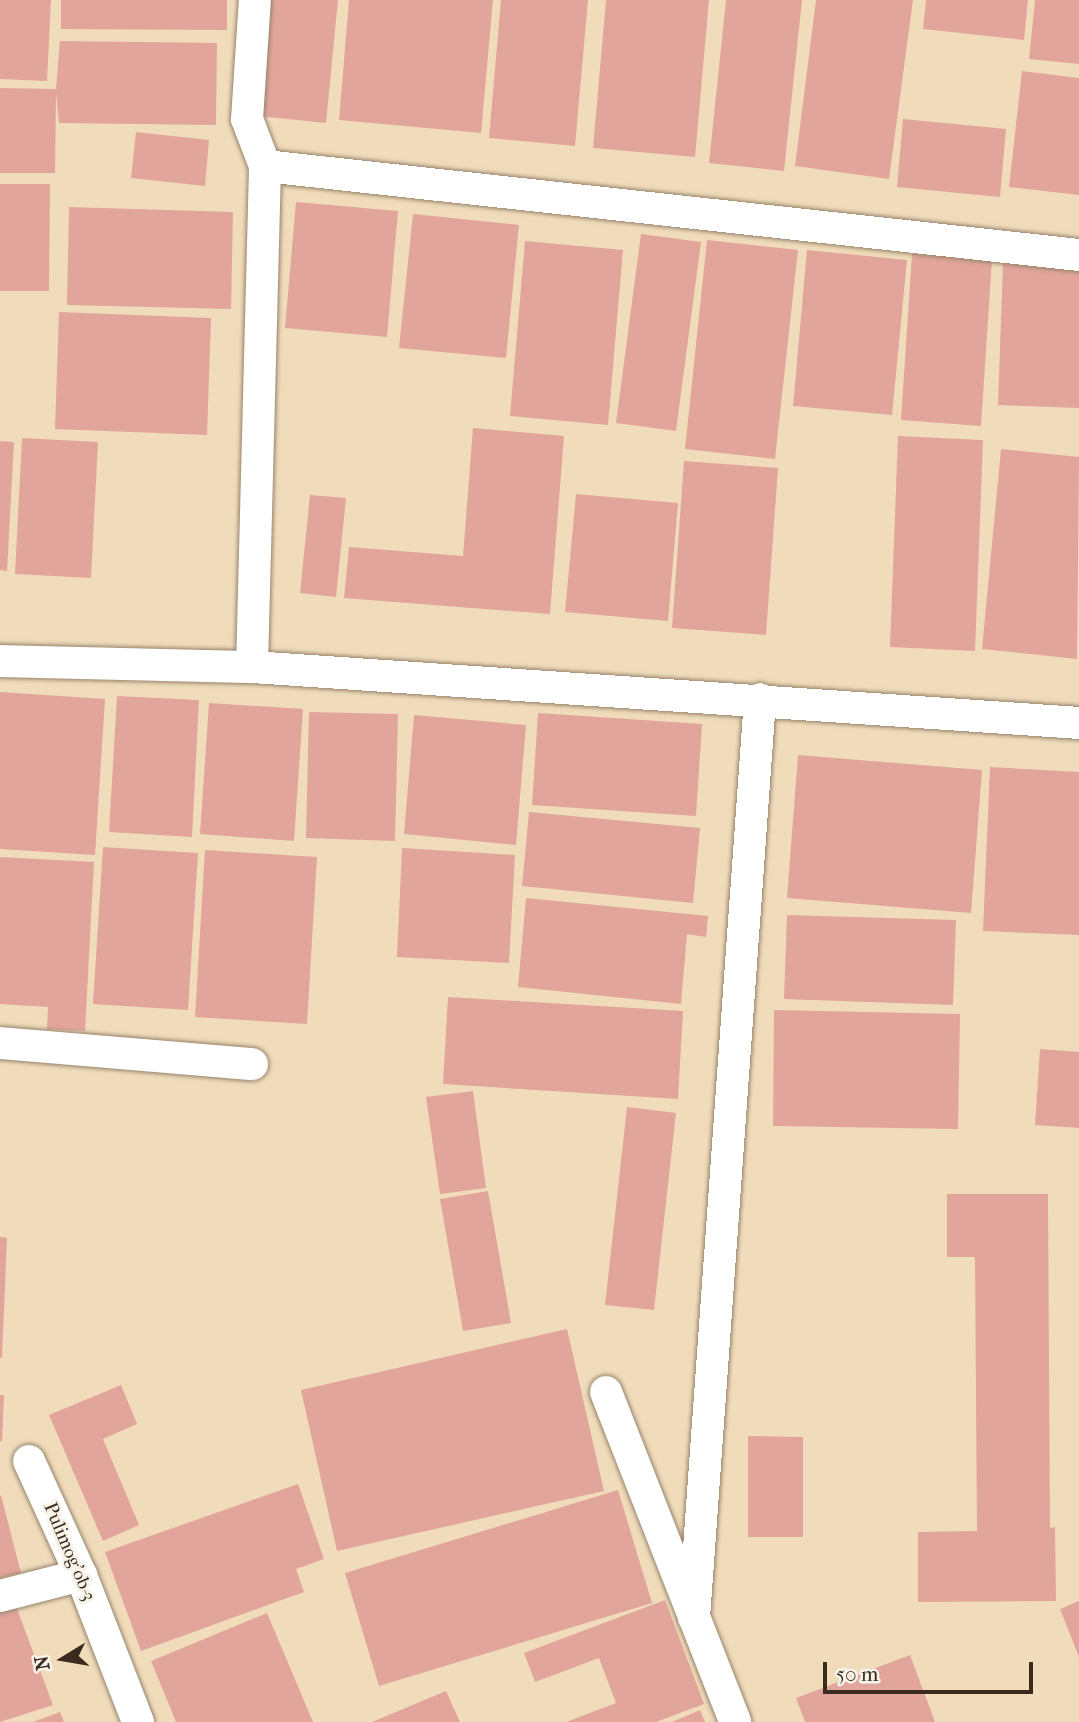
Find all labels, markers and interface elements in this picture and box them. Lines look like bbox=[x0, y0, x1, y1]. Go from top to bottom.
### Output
street label: Pulimog’ob-3 bbox=[38, 1499, 100, 1605]
north arrow bbox=[28, 1624, 98, 1694]
scale bar bbox=[827, 1648, 1037, 1692]
text: N bbox=[30, 1654, 55, 1672]
text: 50 m bbox=[836, 1662, 879, 1686]

